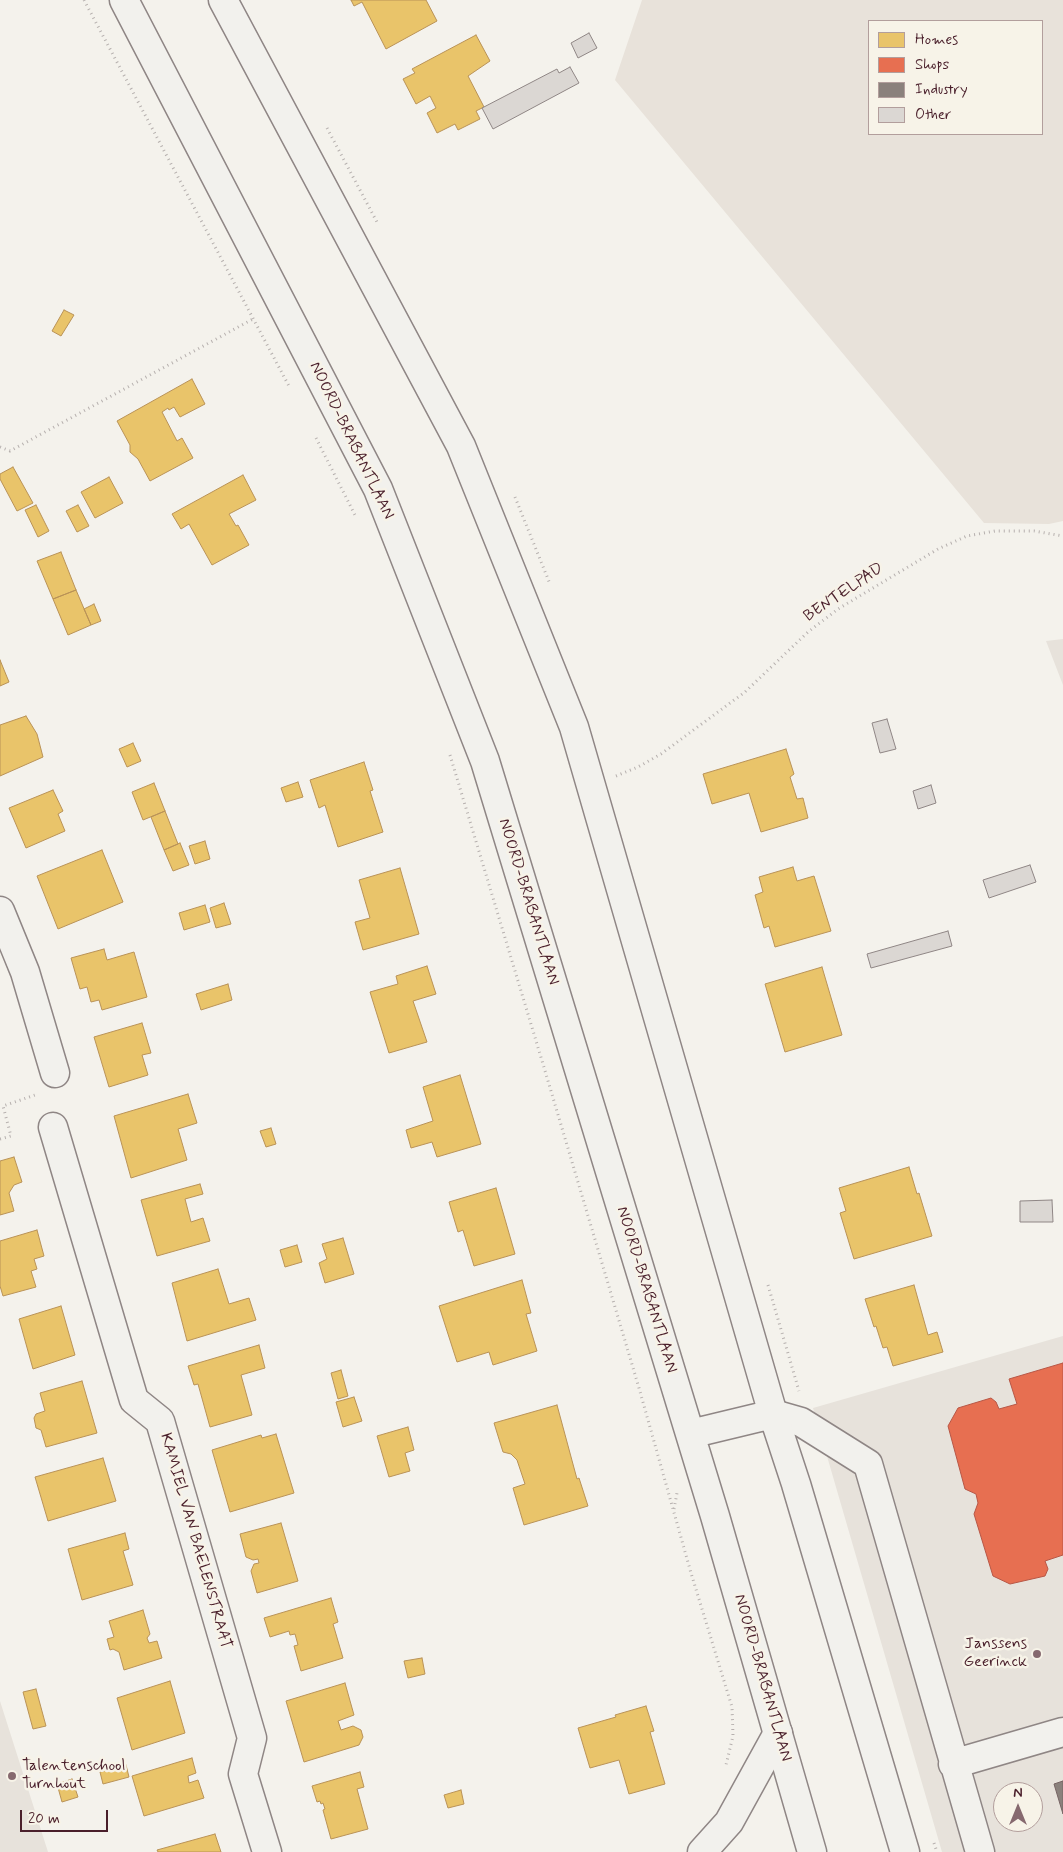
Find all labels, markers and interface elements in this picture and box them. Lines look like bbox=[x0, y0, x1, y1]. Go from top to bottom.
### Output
legend bbox=[868, 20, 1043, 135]
text: Homes bbox=[915, 30, 958, 50]
text: Shops bbox=[915, 55, 949, 75]
text: Industry bbox=[915, 80, 968, 100]
text: Other bbox=[915, 105, 951, 125]
street label: NOORD-BRABANTLAAN bbox=[304, 359, 398, 523]
street label: BENTELPAD bbox=[801, 559, 887, 627]
street label: NOORD-BRABANTLAAN bbox=[494, 817, 562, 987]
street label: NOORD-BRABANTLAAN bbox=[612, 1205, 680, 1375]
street label: KAMIEL VAN BAELENSTRAAT bbox=[155, 1431, 235, 1651]
street label: NOORD-BRABANTLAAN bbox=[729, 1592, 795, 1764]
place label: Janssens Geerinck bbox=[963, 1635, 1027, 1673]
marker: Janssens Geerinck bbox=[1031, 1648, 1043, 1660]
place label: Talentenschool Turnhout bbox=[22, 1757, 125, 1795]
marker: Talentenschool Turnhout bbox=[6, 1770, 18, 1782]
north arrow bbox=[993, 1782, 1043, 1832]
text: N bbox=[1013, 1784, 1023, 1802]
scale bar bbox=[22, 1800, 110, 1832]
text: 20 m bbox=[28, 1809, 60, 1829]

